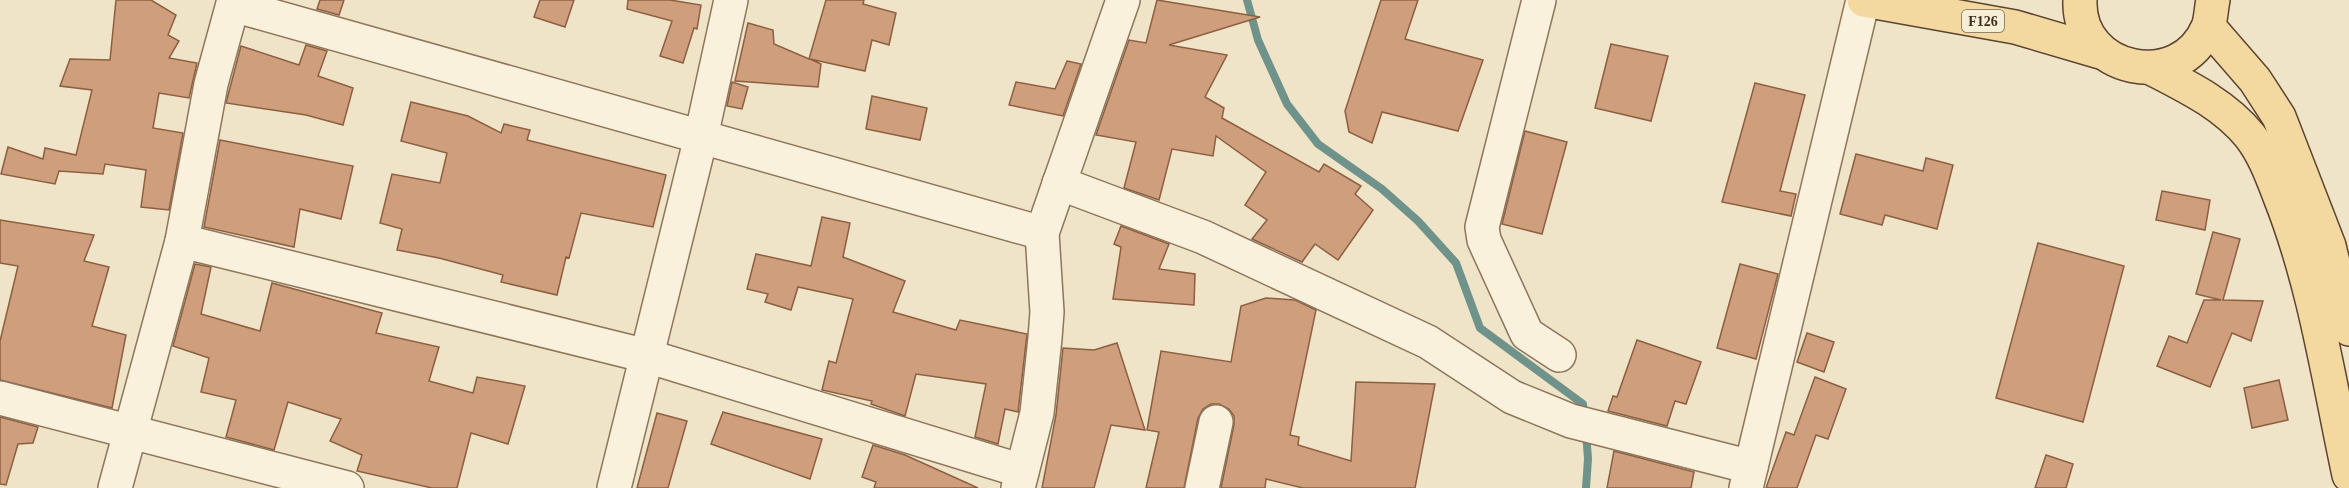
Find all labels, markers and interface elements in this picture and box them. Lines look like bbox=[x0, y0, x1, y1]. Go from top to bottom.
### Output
road number: F126 bbox=[1962, 10, 2004, 32]

